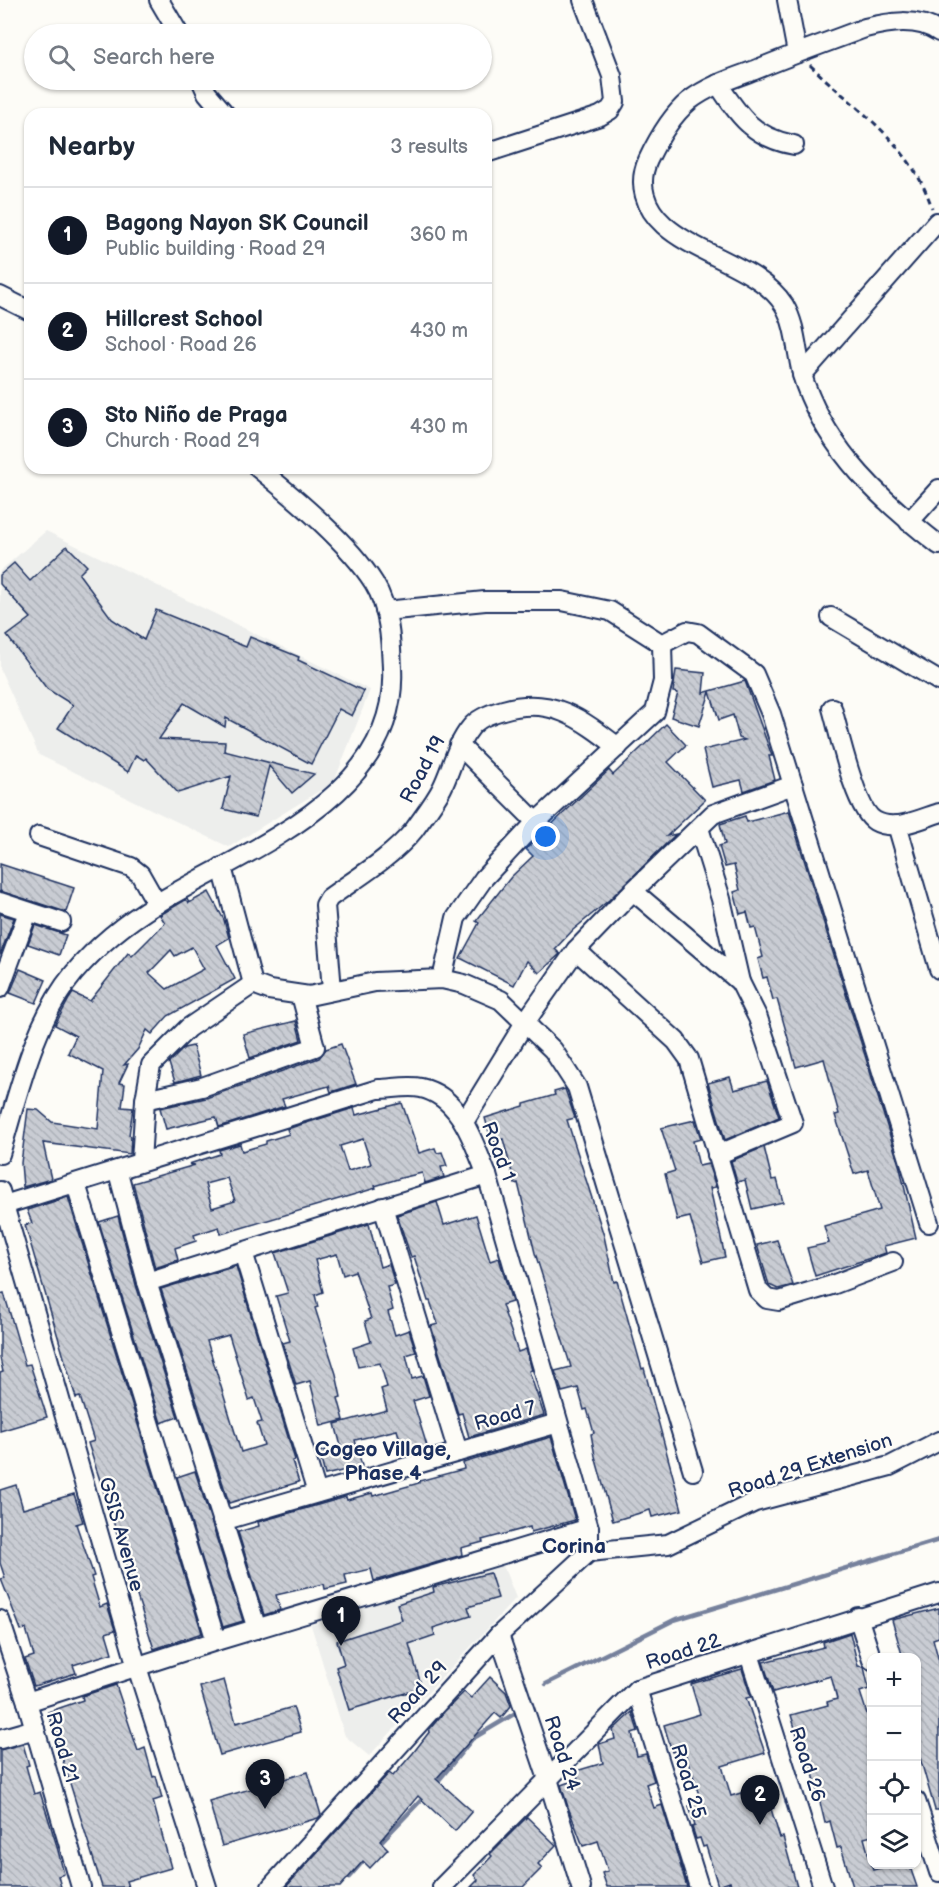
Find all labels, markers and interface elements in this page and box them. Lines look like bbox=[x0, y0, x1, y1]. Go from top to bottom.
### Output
search box bbox=[24, 24, 492, 90]
icon: search bbox=[45, 41, 78, 74]
text: Search here bbox=[93, 44, 215, 71]
text: Nearby bbox=[48, 132, 135, 163]
text: 3 results bbox=[390, 135, 468, 159]
text: Bagong Nayon SK Council bbox=[105, 210, 369, 237]
text: 1 bbox=[63, 223, 72, 247]
text: 360 m bbox=[410, 223, 468, 247]
text: Public building · Road 29 bbox=[105, 237, 325, 261]
text: Hillcrest School bbox=[105, 306, 263, 333]
text: 2 bbox=[62, 319, 73, 343]
text: 430 m bbox=[410, 319, 468, 343]
text: School · Road 26 bbox=[105, 333, 257, 357]
text: Sto Niño de Praga bbox=[105, 402, 288, 429]
text: 3 bbox=[62, 415, 73, 439]
text: 430 m bbox=[410, 415, 468, 439]
text: Church · Road 29 bbox=[105, 429, 260, 453]
street label: Road 19 bbox=[395, 732, 451, 807]
your location bbox=[531, 822, 560, 851]
street label: Road 1 bbox=[476, 1118, 520, 1184]
street label: Road 7 bbox=[472, 1396, 539, 1436]
street label: Road 29 Extension bbox=[725, 1428, 895, 1504]
district label: Cogeo Village, Phase 4 bbox=[315, 1437, 451, 1486]
street label: GSIS Avenue bbox=[93, 1474, 149, 1594]
district label: Corina bbox=[542, 1534, 606, 1559]
pin: 1 bbox=[322, 1596, 360, 1646]
street label: Road 22 bbox=[643, 1629, 724, 1675]
map controls bbox=[867, 1653, 921, 1869]
button: + bbox=[867, 1653, 921, 1707]
street label: Road 29 bbox=[383, 1656, 452, 1729]
button: − bbox=[867, 1707, 921, 1761]
street label: Road 21 bbox=[40, 1709, 84, 1786]
street label: Road 24 bbox=[539, 1713, 585, 1794]
street label: Road 26 bbox=[784, 1724, 830, 1805]
street label: Road 25 bbox=[665, 1741, 711, 1822]
pin: 3 bbox=[246, 1760, 284, 1809]
button: locate bbox=[867, 1761, 921, 1815]
pin: 2 bbox=[740, 1776, 780, 1825]
button: layers bbox=[867, 1815, 921, 1869]

